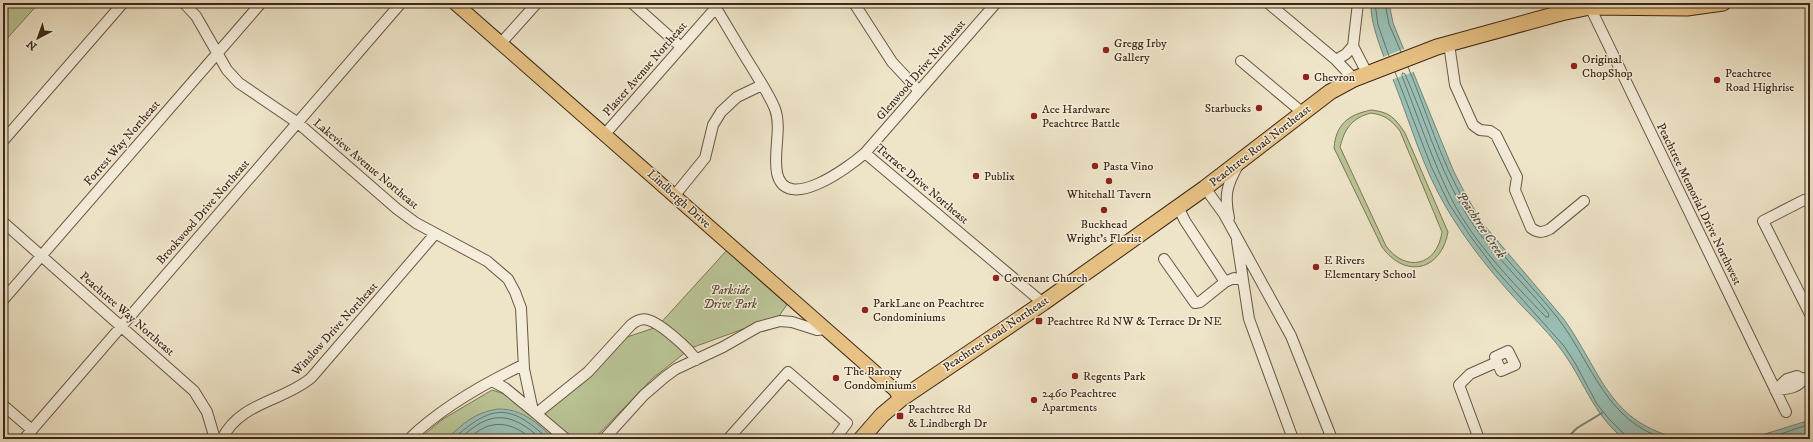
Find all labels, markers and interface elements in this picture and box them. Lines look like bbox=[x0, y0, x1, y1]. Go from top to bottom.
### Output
street label: Glenwood Drive Northeast bbox=[873, 17, 969, 123]
north arrow bbox=[18, 18, 58, 58]
street label: Plaster Avenue Northeast bbox=[600, 18, 690, 119]
place label: Gregg Irby Gallery bbox=[1114, 36, 1167, 65]
text: N bbox=[24, 37, 40, 53]
marker: Gregg Irby Gallery bbox=[1101, 45, 1111, 55]
place label: Original ChopShop bbox=[1582, 52, 1633, 81]
marker: Original ChopShop bbox=[1569, 61, 1579, 71]
place label: Peachtree Road Highrise bbox=[1725, 66, 1794, 95]
place label: Chevron bbox=[1314, 70, 1356, 85]
marker: Chevron bbox=[1301, 72, 1311, 82]
marker: Peachtree Road Highrise bbox=[1712, 75, 1722, 85]
street label: Forrest Way Northeast bbox=[81, 97, 163, 189]
place label: Starbucks bbox=[1205, 101, 1251, 116]
place label: Ace Hardware Peachtree Battle bbox=[1042, 102, 1120, 131]
street label: Peachtree Road Northeast bbox=[1206, 102, 1314, 190]
marker: Starbucks bbox=[1254, 103, 1264, 113]
marker: Ace Hardware Peachtree Battle bbox=[1029, 111, 1039, 121]
street label: Lakeview Avenue Northeast bbox=[310, 115, 422, 213]
street label: Peachtree Memorial Drive Northwest bbox=[1653, 121, 1745, 287]
street label: Terrace Drive Northeast bbox=[872, 141, 972, 227]
street label: Brookwood Drive Northeast bbox=[153, 156, 253, 268]
place label: Pasta Vino bbox=[1103, 159, 1153, 174]
marker: Pasta Vino bbox=[1090, 161, 1100, 171]
street label: Lindbergh Drive bbox=[644, 167, 714, 232]
place label: Publix bbox=[984, 169, 1015, 184]
marker: Publix bbox=[971, 171, 981, 181]
marker: Whitehall Tavern bbox=[1104, 176, 1114, 186]
place label: Whitehall Tavern bbox=[1066, 187, 1152, 202]
water label: Peachtree Creek bbox=[1453, 189, 1509, 262]
marker: Buckhead Wright's Florist bbox=[1099, 205, 1109, 215]
place label: Buckhead Wright's Florist bbox=[1065, 217, 1142, 246]
place label: E Rivers Elementary School bbox=[1324, 253, 1416, 282]
marker: E Rivers Elementary School bbox=[1311, 262, 1321, 272]
street label: Peachtree Way Northeast bbox=[77, 269, 178, 359]
place label: Covenant Church bbox=[1004, 271, 1089, 286]
marker: Covenant Church bbox=[991, 273, 1001, 283]
street label: Winslow Drive Northeast bbox=[288, 279, 381, 380]
park label: Parkside Drive Park bbox=[703, 283, 757, 312]
street label: Peachtree Road Northeast bbox=[940, 293, 1052, 375]
place label: ParkLane on Peachtree Condominiums bbox=[873, 296, 984, 325]
marker: ParkLane on Peachtree Condominiums bbox=[860, 305, 870, 315]
place label: Peachtree Rd NW & Terrace Dr NE bbox=[1047, 314, 1222, 329]
marker: Peachtree Rd NW & Terrace Dr NE bbox=[1034, 316, 1044, 326]
place label: The Barony Condominiums bbox=[844, 364, 916, 393]
place label: Regents Park bbox=[1083, 369, 1146, 384]
marker: Regents Park bbox=[1070, 371, 1080, 381]
marker: The Barony Condominiums bbox=[831, 373, 841, 383]
place label: 2460 Peachtree Apartments bbox=[1042, 386, 1117, 415]
marker: 2460 Peachtree Apartments bbox=[1029, 395, 1039, 405]
place label: Peachtree Rd & Lindbergh Dr bbox=[908, 402, 987, 431]
marker: Peachtree Rd & Lindbergh Dr bbox=[895, 411, 905, 421]

